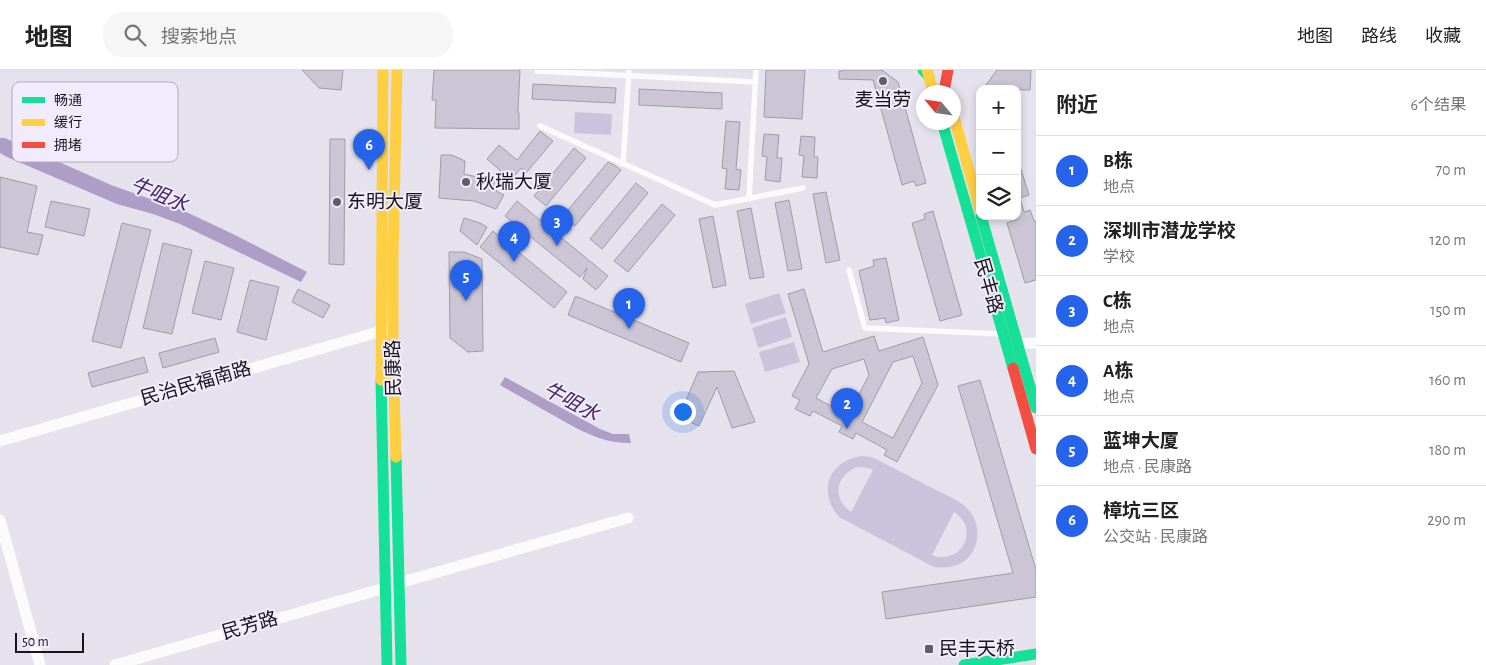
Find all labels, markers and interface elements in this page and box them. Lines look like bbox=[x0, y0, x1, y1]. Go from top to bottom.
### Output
search box bbox=[103, 12, 453, 57]
icon: search bbox=[121, 21, 149, 49]
text: 地图 bbox=[25, 26, 73, 50]
text: 搜索地点 bbox=[161, 28, 237, 47]
text: 地图 bbox=[1297, 28, 1333, 46]
text: 路线 bbox=[1361, 28, 1397, 46]
text: 收藏 bbox=[1425, 28, 1461, 46]
marker: 麦当劳 bbox=[877, 75, 889, 87]
legend bbox=[12, 82, 178, 162]
north arrow bbox=[916, 85, 961, 130]
map controls bbox=[976, 85, 1021, 220]
button: + bbox=[976, 85, 1021, 130]
place label: 麦当劳 bbox=[854, 90, 912, 110]
text: 畅通 bbox=[54, 93, 82, 108]
text: 附近 bbox=[1056, 95, 1098, 116]
text: 6个结果 bbox=[1410, 97, 1466, 113]
text: 缓行 bbox=[54, 115, 82, 130]
pin: 6 bbox=[353, 129, 385, 170]
button: − bbox=[976, 130, 1021, 175]
text: 拥堵 bbox=[54, 138, 82, 153]
text: B栋 bbox=[1103, 152, 1133, 171]
text: 1 bbox=[1069, 162, 1075, 178]
text: 70 m bbox=[1435, 162, 1466, 178]
place label: 秋瑞大厦 bbox=[476, 172, 552, 192]
water label: 牛咀水 bbox=[127, 174, 192, 216]
button: layers bbox=[976, 175, 1021, 220]
marker: 秋瑞大厦 bbox=[460, 176, 472, 188]
text: 地点 bbox=[1103, 179, 1135, 195]
place label: 东明大厦 bbox=[347, 191, 423, 212]
marker: 东明大厦 bbox=[331, 196, 343, 208]
pin: 3 bbox=[541, 205, 573, 246]
pin: 4 bbox=[498, 221, 530, 262]
text: 深圳市潜龙学校 bbox=[1103, 222, 1236, 241]
text: 2 bbox=[1068, 232, 1076, 248]
text: 120 m bbox=[1429, 232, 1466, 248]
text: 学校 bbox=[1103, 249, 1135, 265]
street label: 民丰路 bbox=[971, 256, 1006, 316]
pin: 5 bbox=[450, 260, 482, 301]
pin: 1 bbox=[613, 288, 645, 329]
text: C栋 bbox=[1103, 292, 1132, 311]
text: 3 bbox=[1069, 302, 1075, 318]
text: 150 m bbox=[1430, 302, 1466, 318]
text: 地点 bbox=[1103, 319, 1135, 335]
street label: 民康路 bbox=[382, 339, 404, 397]
street label: 民治民福南路 bbox=[138, 357, 253, 409]
text: A栋 bbox=[1103, 362, 1133, 381]
text: 4 bbox=[1068, 372, 1076, 388]
text: 160 m bbox=[1429, 372, 1466, 388]
water label: 牛咀水 bbox=[540, 378, 604, 425]
pin: 2 bbox=[831, 388, 863, 429]
text: 地点 bbox=[1103, 389, 1135, 405]
your location bbox=[670, 399, 696, 425]
text: 蓝坤大厦 bbox=[1103, 432, 1179, 451]
text: 5 bbox=[1069, 442, 1075, 458]
text: 180 m bbox=[1429, 442, 1466, 458]
text: 地点 · 民康路 bbox=[1103, 459, 1192, 475]
text: 樟坑三区 bbox=[1103, 502, 1179, 521]
text: 6 bbox=[1068, 512, 1076, 528]
text: 290 m bbox=[1427, 512, 1466, 528]
text: 公交站 · 民康路 bbox=[1103, 529, 1208, 545]
street label: 民芳路 bbox=[220, 608, 280, 643]
scale bar bbox=[15, 630, 84, 653]
text: 50 m bbox=[22, 635, 49, 649]
place label: 民丰天桥 bbox=[939, 639, 1015, 659]
marker: 民丰天桥 bbox=[923, 643, 935, 655]

